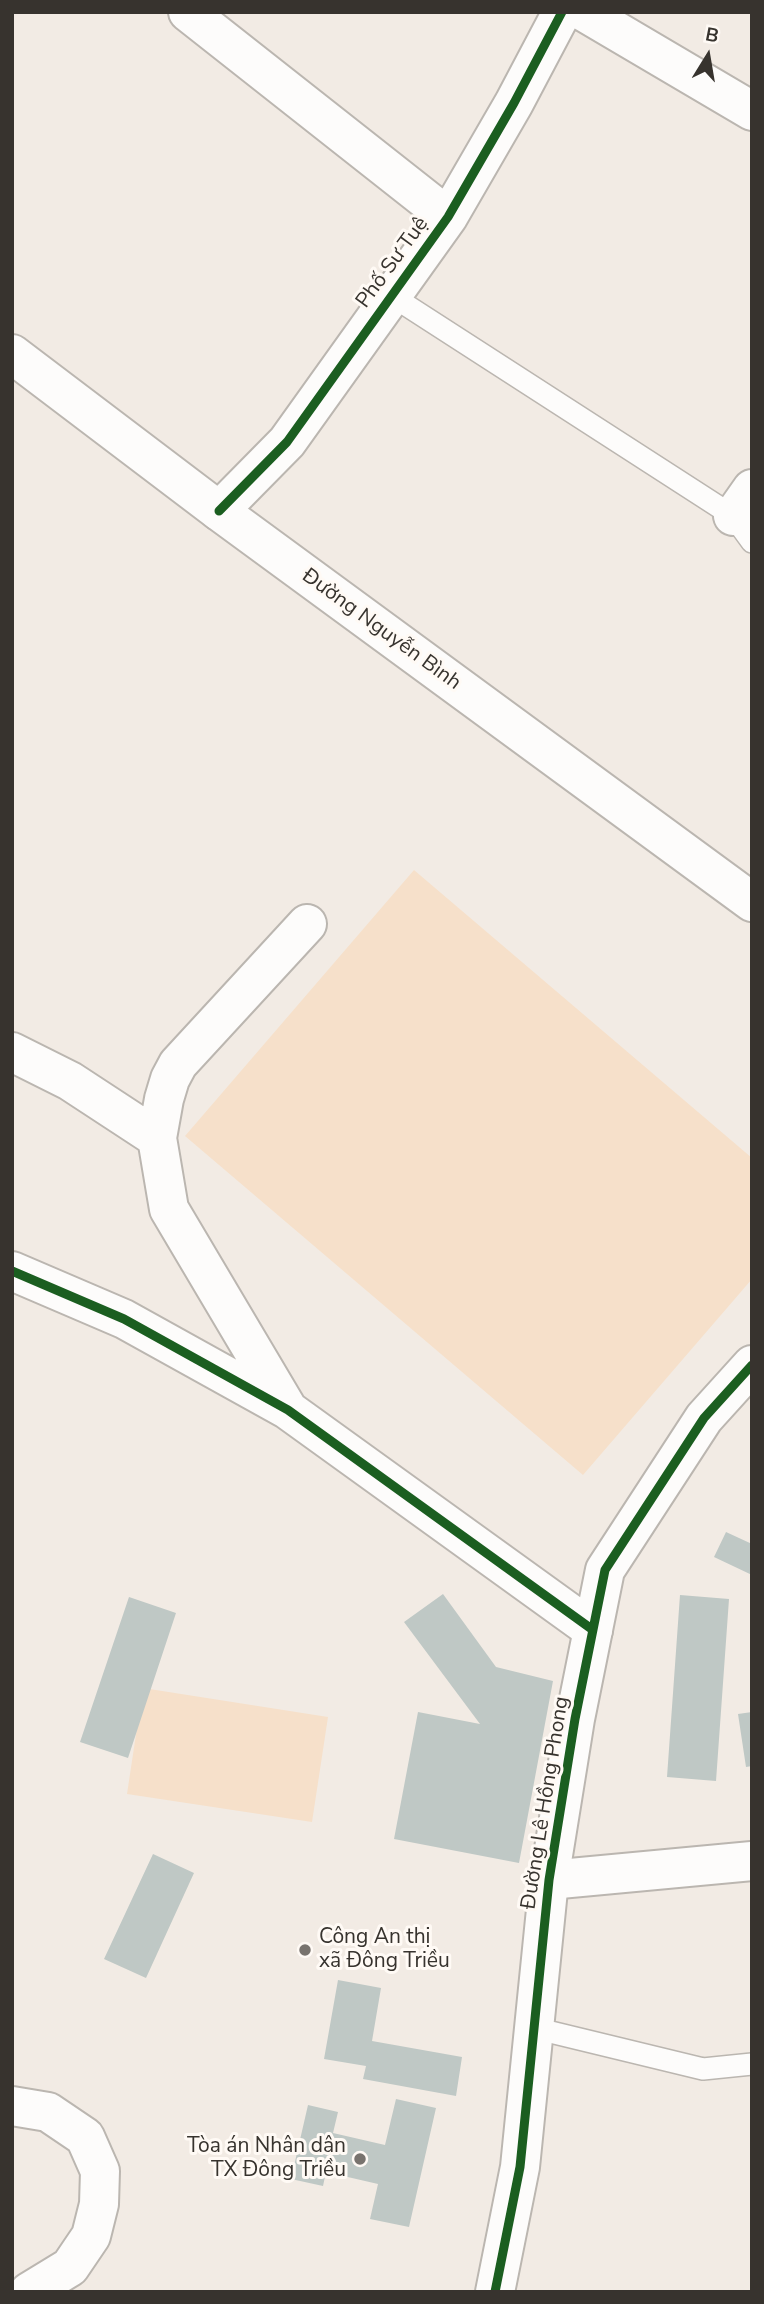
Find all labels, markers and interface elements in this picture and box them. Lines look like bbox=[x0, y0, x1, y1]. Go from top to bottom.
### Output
north arrow bbox=[673, 21, 743, 91]
text: B bbox=[703, 21, 721, 49]
street label: Phố Sư Tuệ bbox=[352, 213, 434, 313]
street label: Đường Nguyễn Bình bbox=[297, 564, 465, 696]
street label: Đường Lê Hồng Phong bbox=[517, 1695, 575, 1911]
place label: Công An thị xã Đông Triều bbox=[319, 1925, 450, 1975]
marker: Công An thị xã Đông Triều bbox=[297, 1942, 313, 1958]
place label: Tòa án Nhân dân TX Đông Triều bbox=[187, 2134, 346, 2184]
marker: Tòa án Nhân dân TX Đông Triều bbox=[352, 2151, 368, 2167]

